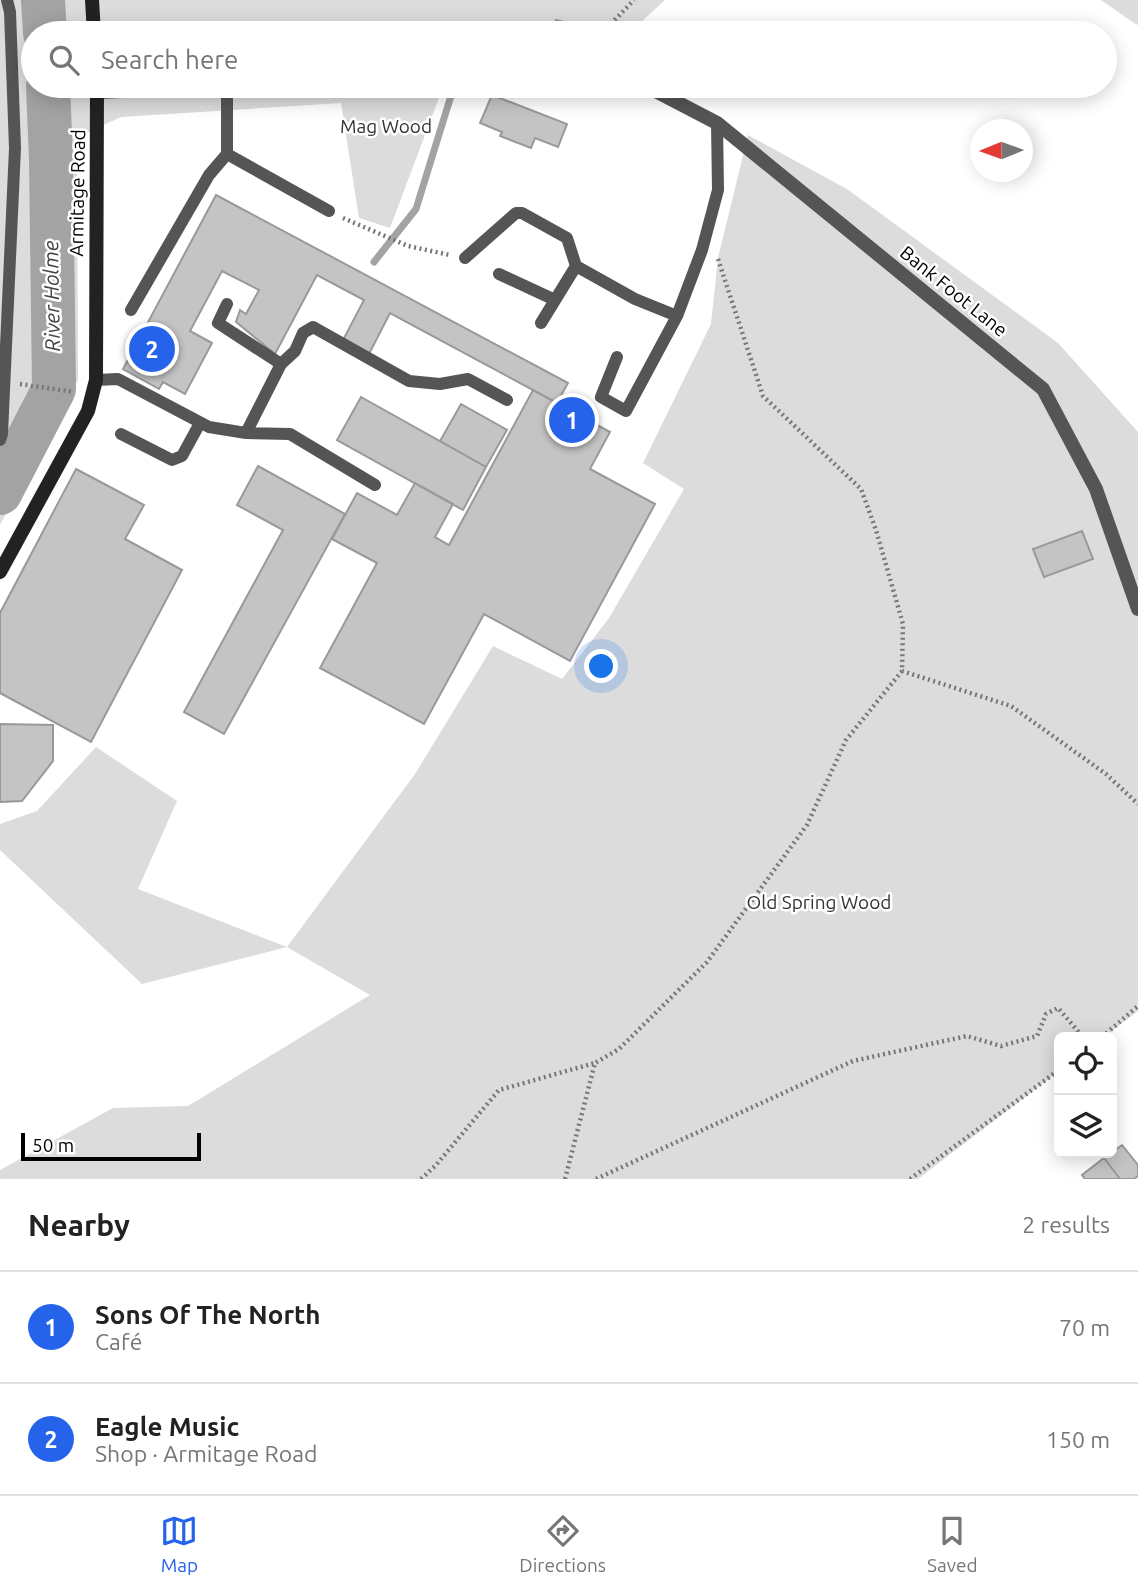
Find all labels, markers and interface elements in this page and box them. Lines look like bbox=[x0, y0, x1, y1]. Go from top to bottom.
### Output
search box bbox=[21, 21, 1117, 98]
icon: search bbox=[45, 41, 83, 79]
text: Search here bbox=[101, 45, 238, 74]
park label: Mag Wood bbox=[340, 115, 432, 137]
north arrow bbox=[970, 119, 1033, 182]
street label: Armitage Road bbox=[65, 129, 89, 257]
water label: River Holme bbox=[38, 240, 64, 352]
street label: Bank Foot Lane bbox=[896, 241, 1012, 341]
pin: 2 bbox=[129, 323, 175, 375]
pin: 1 bbox=[549, 394, 595, 446]
your location bbox=[584, 649, 618, 683]
park label: Old Spring Wood bbox=[747, 891, 891, 913]
map controls bbox=[1054, 1032, 1117, 1158]
button: locate bbox=[1054, 1032, 1117, 1095]
button: layers bbox=[1054, 1095, 1117, 1158]
scale bar bbox=[21, 1130, 201, 1162]
text: 50 m bbox=[32, 1134, 74, 1156]
text: Nearby bbox=[28, 1208, 130, 1242]
text: 2 results bbox=[1022, 1212, 1110, 1237]
text: Sons Of The North bbox=[95, 1300, 321, 1329]
text: 1 bbox=[45, 1315, 57, 1340]
text: 70 m bbox=[1059, 1315, 1110, 1340]
text: Café bbox=[95, 1329, 142, 1354]
text: Eagle Music bbox=[95, 1412, 239, 1441]
text: 2 bbox=[45, 1427, 57, 1452]
text: 150 m bbox=[1046, 1427, 1110, 1452]
text: Shop · Armitage Road bbox=[95, 1441, 317, 1466]
tab: Map bbox=[160, 1512, 198, 1576]
tab: Directions bbox=[519, 1512, 606, 1576]
tab: Saved bbox=[927, 1512, 978, 1576]

